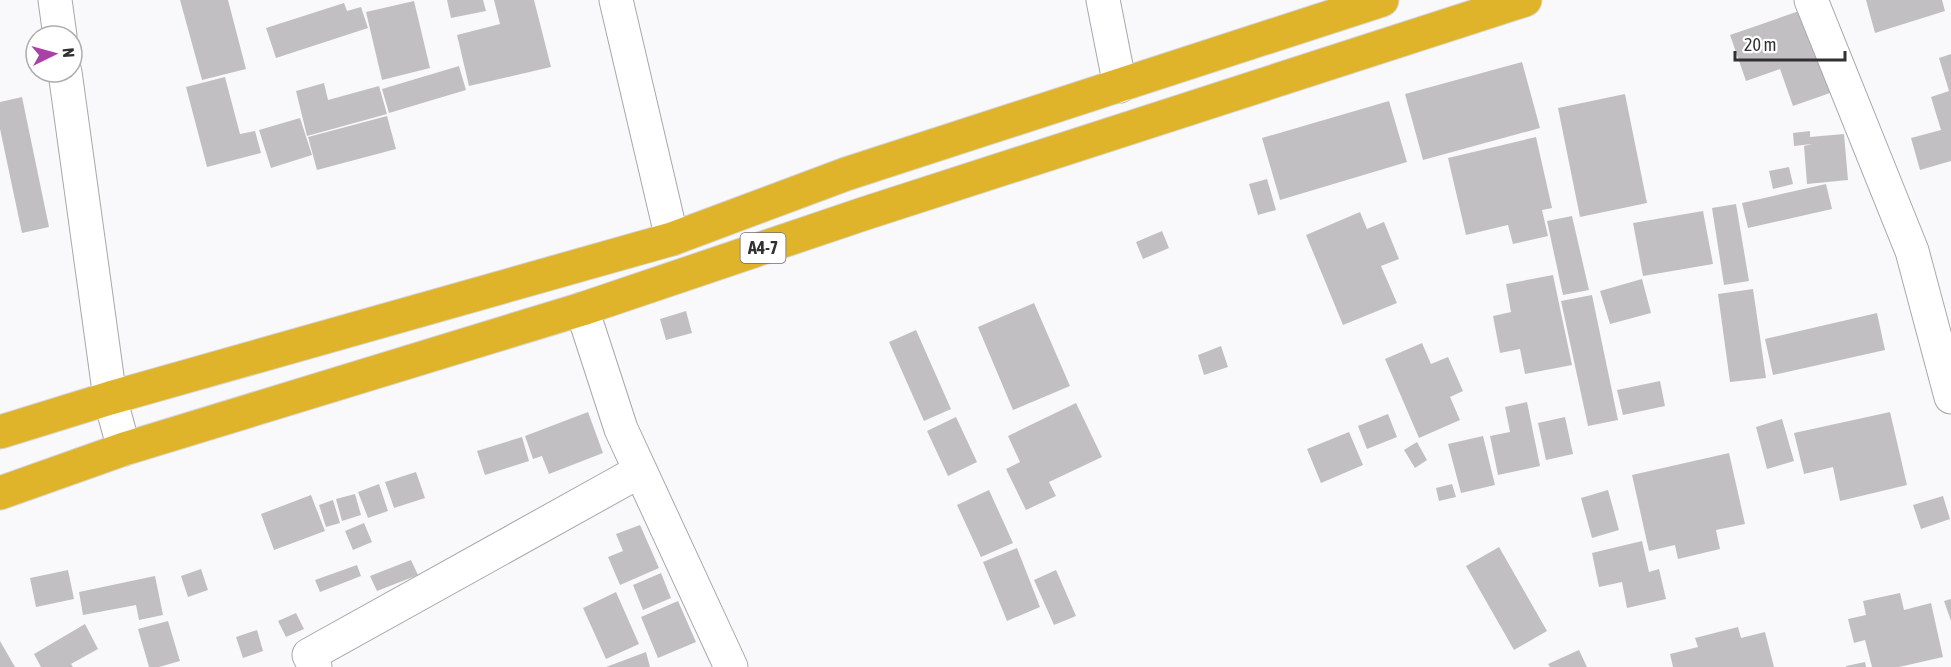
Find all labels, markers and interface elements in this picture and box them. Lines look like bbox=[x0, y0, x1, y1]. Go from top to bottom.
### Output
north arrow bbox=[24, 24, 84, 84]
scale bar bbox=[1735, 24, 1844, 62]
text: 20 m bbox=[1744, 34, 1776, 55]
text: N bbox=[60, 47, 78, 58]
road number: A4-7 bbox=[740, 233, 786, 263]

